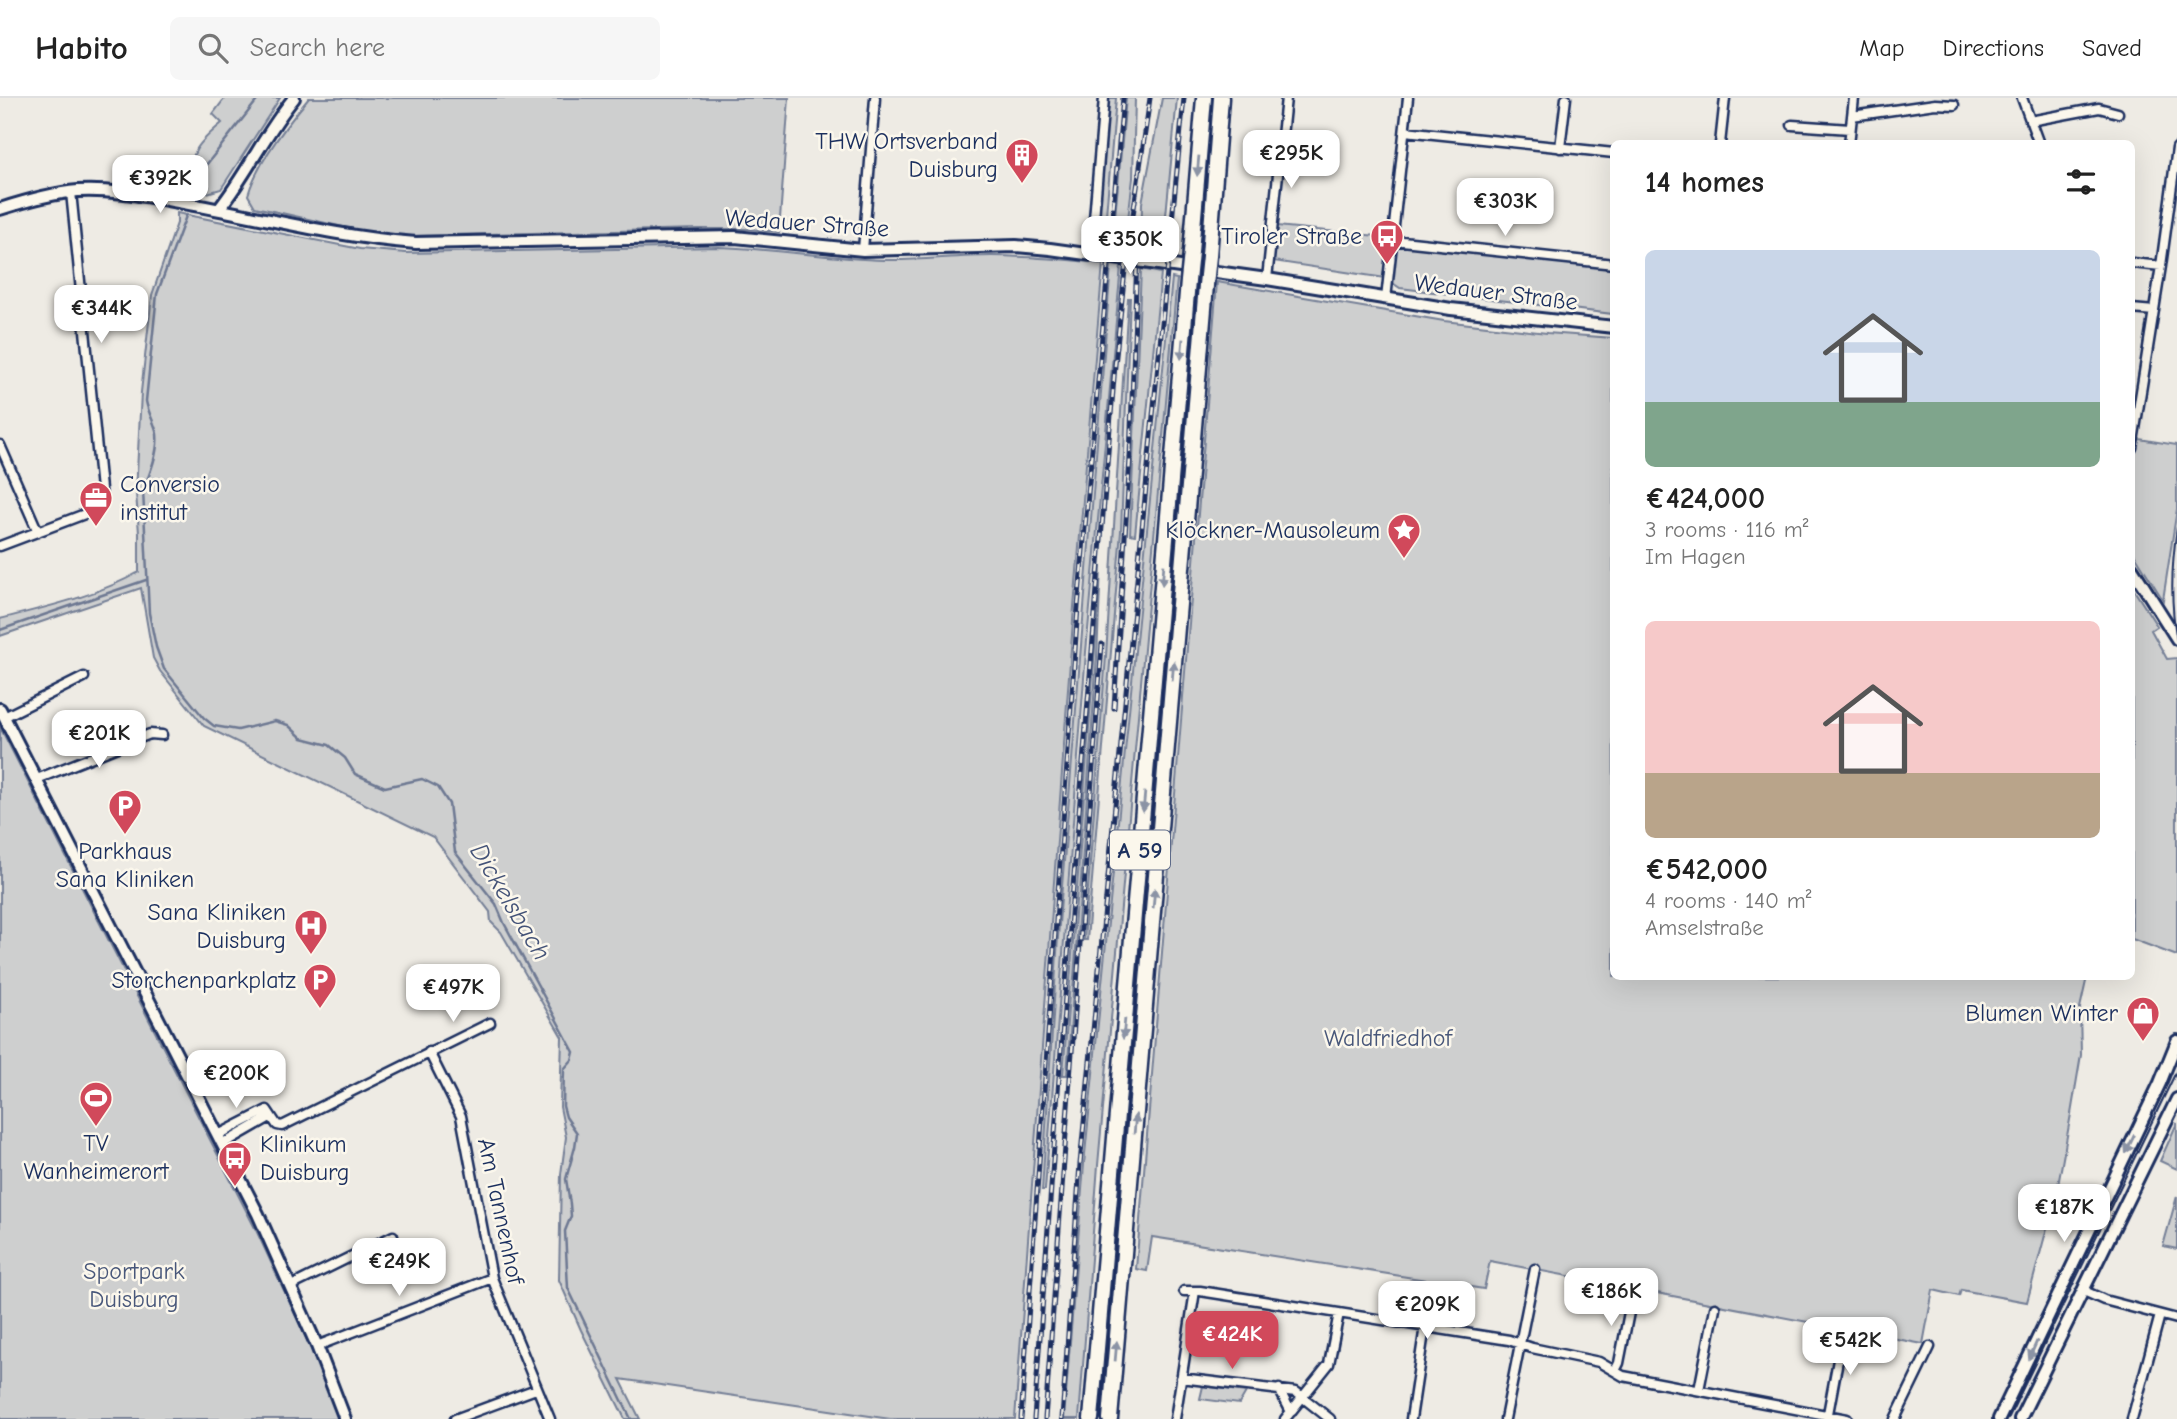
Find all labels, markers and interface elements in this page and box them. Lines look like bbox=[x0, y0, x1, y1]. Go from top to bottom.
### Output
search box bbox=[170, 17, 660, 80]
text: Habito bbox=[35, 29, 128, 67]
icon: search bbox=[194, 29, 232, 67]
text: Search here bbox=[250, 33, 385, 63]
text: Map bbox=[1859, 34, 1905, 62]
text: Directions bbox=[1943, 34, 2044, 62]
text: Saved bbox=[2082, 34, 2142, 62]
place label: THW Ortsverband Duisburg bbox=[815, 127, 998, 183]
pin: €295K bbox=[1242, 130, 1340, 190]
building icon: THW Ortsverband Duisburg bbox=[1003, 136, 1041, 185]
text: €295K bbox=[1259, 139, 1323, 166]
one-way arrow bbox=[1192, 155, 1203, 177]
pin: €392K bbox=[111, 156, 209, 215]
icon: filters bbox=[2062, 163, 2100, 201]
text: €392K bbox=[128, 164, 192, 191]
text: 14 homes bbox=[1645, 165, 1764, 200]
pin: €303K bbox=[1456, 178, 1554, 238]
text: €303K bbox=[1473, 187, 1537, 214]
street label: Wedauer Straße bbox=[724, 203, 890, 243]
pin: €350K bbox=[1081, 216, 1179, 276]
bus stop icon: Tiroler Straße bbox=[1368, 217, 1406, 266]
place label: Tiroler Straße bbox=[1221, 222, 1362, 250]
text: €350K bbox=[1097, 225, 1163, 252]
street label: Wedauer Straße bbox=[1413, 268, 1579, 316]
pin: €344K bbox=[52, 286, 150, 345]
text: €344K bbox=[70, 294, 132, 321]
icon: home bbox=[1810, 295, 1936, 421]
one-way arrow bbox=[1176, 338, 1187, 360]
place label: Conversio institut bbox=[120, 470, 220, 526]
office icon: Conversio institut bbox=[77, 479, 115, 528]
text: €424,000 bbox=[1645, 481, 1765, 516]
place icon: Klöckner-Mausoleum bbox=[1385, 511, 1423, 560]
place label: Klöckner-Mausoleum bbox=[1165, 516, 1380, 544]
text: 3 rooms · 116 m² bbox=[1645, 516, 1809, 543]
text: Im Hagen bbox=[1645, 543, 1746, 570]
one-way arrow bbox=[1157, 565, 1168, 587]
one-way arrow bbox=[1168, 660, 1179, 682]
icon: home bbox=[1810, 666, 1936, 792]
pin: €201K bbox=[50, 710, 148, 770]
text: €201K bbox=[68, 719, 130, 746]
parking icon: Parkhaus Sana Kliniken bbox=[106, 787, 144, 836]
one-way arrow bbox=[1138, 791, 1149, 813]
road number: A 59 bbox=[1110, 830, 1170, 870]
place label: Parkhaus Sana Kliniken bbox=[56, 837, 194, 893]
water label: Dickelsbach bbox=[463, 838, 557, 966]
text: €542,000 bbox=[1645, 852, 1768, 887]
one-way arrow bbox=[1149, 886, 1160, 908]
text: 4 rooms · 140 m² bbox=[1645, 887, 1812, 914]
place label: Sana Kliniken Duisburg bbox=[147, 898, 286, 954]
hospital icon: Sana Kliniken Duisburg bbox=[292, 907, 330, 956]
text: Amselstraße bbox=[1645, 914, 1764, 941]
parking icon: Storchenparkplatz bbox=[301, 961, 339, 1010]
pin: €497K bbox=[404, 964, 502, 1024]
place label: Storchenparkplatz bbox=[111, 966, 297, 994]
text: €497K bbox=[422, 973, 484, 1000]
shop icon: Blumen Winter bbox=[2124, 994, 2162, 1043]
place label: Blumen Winter bbox=[1965, 999, 2118, 1027]
one-way arrow bbox=[1118, 1018, 1129, 1040]
park label: Waldfriedhof bbox=[1324, 1024, 1453, 1052]
pin: €200K bbox=[187, 1051, 285, 1110]
text: €200K bbox=[203, 1059, 269, 1086]
sports icon: TV Wanheimerort bbox=[77, 1079, 115, 1128]
one-way arrow bbox=[1130, 1113, 1141, 1135]
place label: TV Wanheimerort bbox=[23, 1129, 170, 1185]
place label: Klinikum Duisburg bbox=[260, 1130, 349, 1186]
one-way arrow bbox=[2124, 1134, 2135, 1154]
street label: Am Tannenhof bbox=[472, 1135, 530, 1288]
bus stop icon: Klinikum Duisburg bbox=[216, 1139, 254, 1188]
pin: €187K bbox=[2015, 1184, 2113, 1244]
text: €187K bbox=[2034, 1193, 2094, 1220]
pin: €249K bbox=[350, 1238, 448, 1298]
text: €249K bbox=[368, 1247, 430, 1274]
park label: Sportpark Duisburg bbox=[83, 1257, 185, 1313]
pin: €186K bbox=[1562, 1268, 1660, 1328]
text: €186K bbox=[1580, 1277, 1642, 1304]
pin: €209K bbox=[1378, 1282, 1476, 1341]
text: €209K bbox=[1394, 1290, 1460, 1317]
pin: €424K bbox=[1183, 1312, 1281, 1371]
pin: €542K bbox=[1801, 1318, 1899, 1377]
text: €424K bbox=[1201, 1320, 1263, 1347]
text: €542K bbox=[1818, 1326, 1882, 1353]
one-way arrow bbox=[1111, 1340, 1122, 1362]
one-way arrow bbox=[2027, 1340, 2039, 1360]

